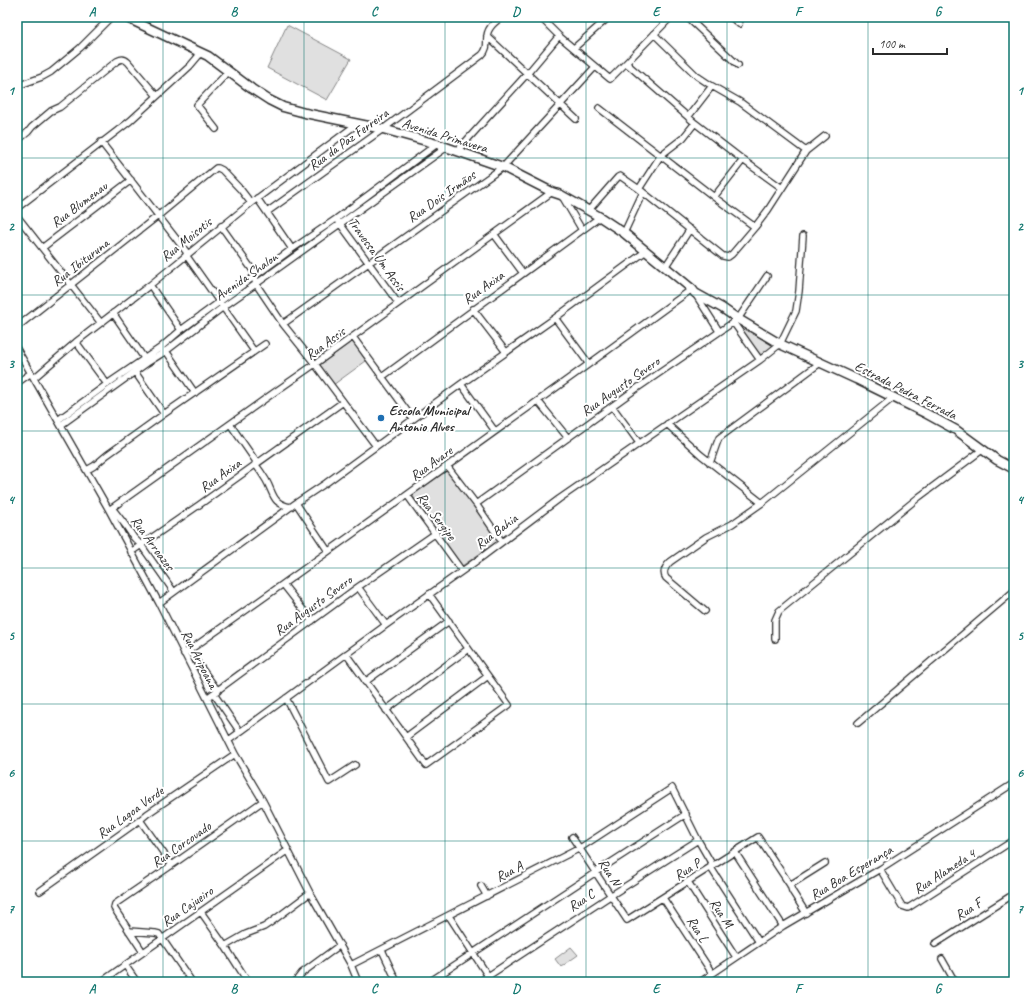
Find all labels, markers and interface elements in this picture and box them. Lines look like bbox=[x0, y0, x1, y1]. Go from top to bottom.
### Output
text: A bbox=[89, 4, 97, 20]
text: B bbox=[231, 4, 239, 20]
text: C bbox=[371, 4, 379, 20]
text: D bbox=[512, 4, 521, 20]
text: E bbox=[653, 4, 662, 20]
text: F bbox=[795, 4, 804, 20]
text: G bbox=[935, 4, 943, 20]
scale bar bbox=[873, 30, 947, 56]
text: 100 m bbox=[879, 36, 906, 52]
text: 1 bbox=[8, 83, 16, 99]
text: 1 bbox=[1017, 83, 1025, 99]
street label: Rua da Paz Ferreira bbox=[305, 104, 393, 174]
street label: Avenida Primavera bbox=[400, 114, 490, 157]
street label: Rua Dois Irmãos bbox=[404, 166, 480, 226]
street label: Rua Blumenau bbox=[48, 177, 112, 231]
street label: Rua Moisotis bbox=[157, 213, 216, 265]
street label: Travessa Um Assis bbox=[344, 214, 410, 295]
text: 2 bbox=[8, 219, 15, 235]
text: 2 bbox=[1017, 219, 1024, 235]
street label: Rua Ibituruna bbox=[48, 234, 113, 290]
street label: Avenida Shalon bbox=[212, 248, 282, 304]
street label: Rua Axixa bbox=[459, 266, 508, 308]
street label: Rua Assis bbox=[302, 323, 350, 364]
street label: Rua Augusto Severo bbox=[578, 352, 664, 420]
text: 3 bbox=[8, 356, 15, 372]
text: 3 bbox=[1017, 356, 1024, 372]
street label: Estrada Pedra Ferrada bbox=[852, 357, 960, 424]
place label: Escola Municipal Antonio Alves bbox=[389, 402, 473, 435]
marker: Escola Municipal Antonio Alves bbox=[376, 413, 386, 423]
street label: Rua Avare bbox=[407, 442, 457, 484]
street label: Rua Axixa bbox=[196, 454, 245, 496]
street label: Rua Sergipe bbox=[413, 489, 461, 545]
text: 4 bbox=[8, 492, 16, 508]
text: 4 bbox=[1017, 492, 1025, 508]
street label: Rua Bahia bbox=[472, 509, 522, 553]
street label: Rua Arroazes bbox=[127, 513, 179, 575]
street label: Rua Augusto Severo bbox=[271, 570, 357, 639]
street label: Rua Aripoana bbox=[178, 627, 222, 693]
text: 5 bbox=[8, 628, 15, 644]
text: 5 bbox=[1017, 628, 1024, 644]
text: 6 bbox=[8, 765, 15, 781]
text: 6 bbox=[1017, 765, 1024, 781]
street label: Rua Lagoa Verde bbox=[94, 782, 168, 842]
street label: Rua Corcovado bbox=[148, 817, 215, 871]
street label: Rua Boa Esperança bbox=[807, 841, 896, 904]
street label: Rua Alameda 4 bbox=[910, 844, 980, 898]
street label: Rua P bbox=[671, 854, 706, 884]
street label: Rua N bbox=[595, 855, 626, 891]
street label: Rua A bbox=[493, 857, 527, 885]
street label: Rua Cajueiro bbox=[158, 882, 217, 930]
street label: Rua C bbox=[565, 884, 600, 915]
street label: Rua F bbox=[952, 893, 988, 924]
street label: Rua M bbox=[706, 895, 738, 932]
text: 7 bbox=[8, 901, 15, 917]
text: 7 bbox=[1017, 901, 1024, 917]
street label: Rua L bbox=[683, 913, 712, 945]
text: A bbox=[89, 981, 97, 997]
text: B bbox=[231, 981, 239, 997]
text: C bbox=[371, 981, 379, 997]
text: D bbox=[512, 981, 521, 997]
text: E bbox=[653, 981, 662, 997]
text: F bbox=[795, 981, 804, 997]
text: G bbox=[935, 981, 943, 997]

